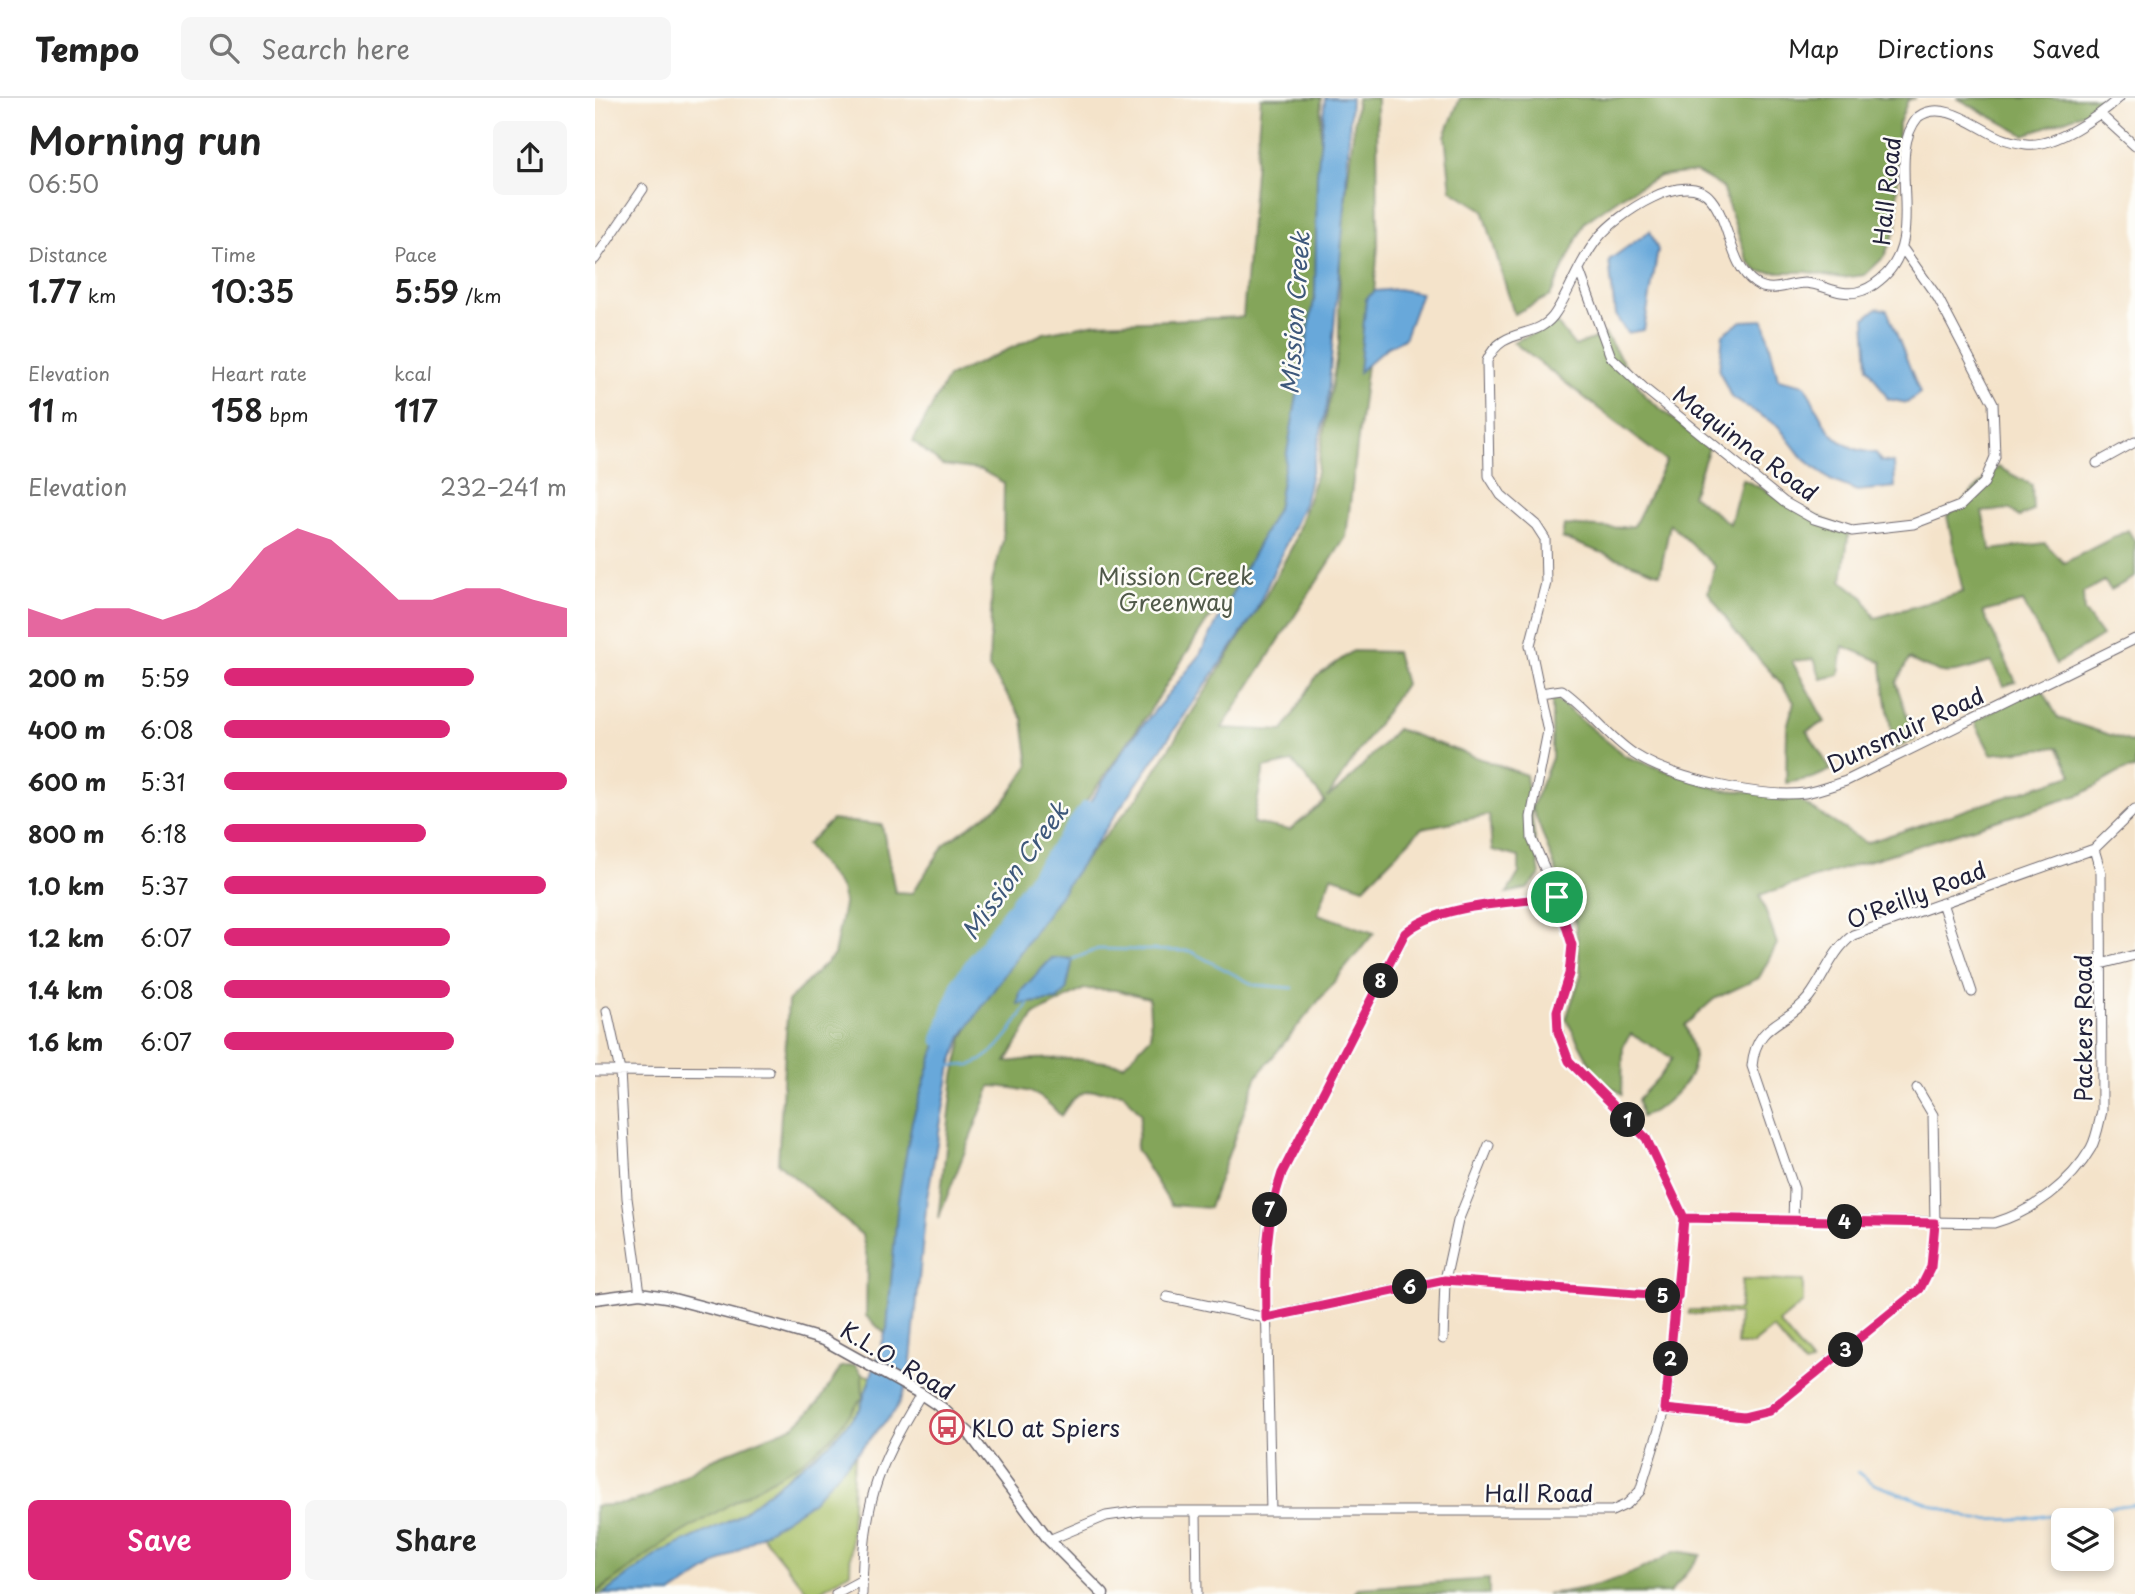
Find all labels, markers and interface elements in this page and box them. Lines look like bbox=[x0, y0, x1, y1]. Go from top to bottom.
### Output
search box bbox=[181, 17, 671, 80]
text: Tempo bbox=[35, 23, 139, 73]
icon: search bbox=[205, 29, 243, 67]
text: Search here bbox=[261, 29, 410, 68]
text: Map bbox=[1788, 30, 1839, 66]
text: Directions bbox=[1877, 30, 1994, 66]
text: Saved bbox=[2032, 30, 2100, 66]
text: Morning run bbox=[28, 111, 262, 168]
button: share bbox=[493, 121, 567, 195]
street label: Hall Road bbox=[1863, 135, 1909, 247]
text: 06:50 bbox=[28, 166, 99, 201]
water label: Mission Creek bbox=[1270, 229, 1318, 395]
text: Distance bbox=[28, 240, 108, 268]
text: Time bbox=[211, 240, 256, 268]
text: Pace bbox=[394, 240, 437, 268]
text: 1.77 bbox=[28, 268, 82, 313]
text: 10:35 bbox=[211, 268, 295, 313]
text: 5:59 bbox=[394, 268, 459, 313]
text: km bbox=[82, 281, 116, 309]
text: /km bbox=[459, 281, 502, 309]
text: Elevation bbox=[28, 359, 110, 387]
text: Heart rate bbox=[211, 359, 307, 387]
text: kcal bbox=[394, 359, 432, 387]
street label: Maquinna Road bbox=[1666, 377, 1826, 509]
text: 11 bbox=[28, 387, 54, 432]
text: 158 bbox=[211, 387, 263, 432]
text: 117 bbox=[394, 387, 438, 432]
text: m bbox=[54, 400, 78, 428]
text: bpm bbox=[263, 400, 309, 428]
text: Elevation bbox=[28, 469, 127, 504]
text: 232–241 m bbox=[440, 469, 567, 504]
park label: Mission Creek Greenway bbox=[1098, 558, 1254, 619]
text: 200 m bbox=[28, 660, 105, 695]
text: 5:59 bbox=[140, 660, 190, 695]
street label: Dunsmuir Road bbox=[1821, 677, 1989, 781]
text: 400 m bbox=[28, 712, 106, 747]
text: 6:08 bbox=[140, 712, 194, 747]
text: 600 m bbox=[28, 764, 106, 799]
text: 5:31 bbox=[140, 764, 185, 799]
water label: Mission Creek bbox=[952, 793, 1077, 946]
text: 800 m bbox=[28, 816, 105, 851]
text: 6:18 bbox=[140, 816, 187, 851]
street label: O'Reilly Road bbox=[1841, 851, 1991, 937]
pin bbox=[1527, 867, 1587, 927]
text: 1.0 km bbox=[28, 868, 105, 903]
text: 5:37 bbox=[140, 868, 188, 903]
icon: arrive bbox=[1538, 878, 1576, 916]
text: 1.2 km bbox=[28, 920, 104, 955]
text: 6:07 bbox=[140, 920, 192, 955]
street label: Packers Road bbox=[2065, 954, 2100, 1102]
pin: 8 bbox=[1363, 964, 1399, 998]
text: 8 bbox=[1375, 966, 1386, 994]
text: 1.4 km bbox=[28, 972, 103, 1007]
text: 6:08 bbox=[140, 972, 194, 1007]
text: 1.6 km bbox=[28, 1024, 103, 1059]
text: 6:07 bbox=[140, 1024, 192, 1059]
pin: 1 bbox=[1611, 1102, 1645, 1138]
text: 1 bbox=[1623, 1105, 1632, 1133]
pin: 7 bbox=[1253, 1192, 1287, 1228]
text: 7 bbox=[1264, 1195, 1275, 1223]
pin: 4 bbox=[1827, 1204, 1863, 1240]
text: 4 bbox=[1838, 1207, 1851, 1235]
pin: 6 bbox=[1393, 1270, 1427, 1304]
text: 6 bbox=[1403, 1272, 1416, 1300]
pin: 5 bbox=[1645, 1278, 1681, 1314]
text: 5 bbox=[1656, 1281, 1669, 1309]
street label: K.L.O. Road bbox=[834, 1312, 962, 1408]
pin: 3 bbox=[1829, 1332, 1863, 1368]
text: 3 bbox=[1839, 1335, 1852, 1363]
pin: 2 bbox=[1653, 1342, 1689, 1376]
text: 2 bbox=[1664, 1344, 1677, 1372]
bus stop icon: KLO at Spiers bbox=[928, 1408, 966, 1446]
place label: KLO at Spiers bbox=[971, 1410, 1120, 1445]
street label: Hall Road bbox=[1485, 1475, 1593, 1510]
button: Save bbox=[28, 1500, 291, 1580]
button: Share bbox=[305, 1500, 567, 1580]
map controls bbox=[2051, 1508, 2114, 1571]
button: layers bbox=[2051, 1508, 2114, 1571]

